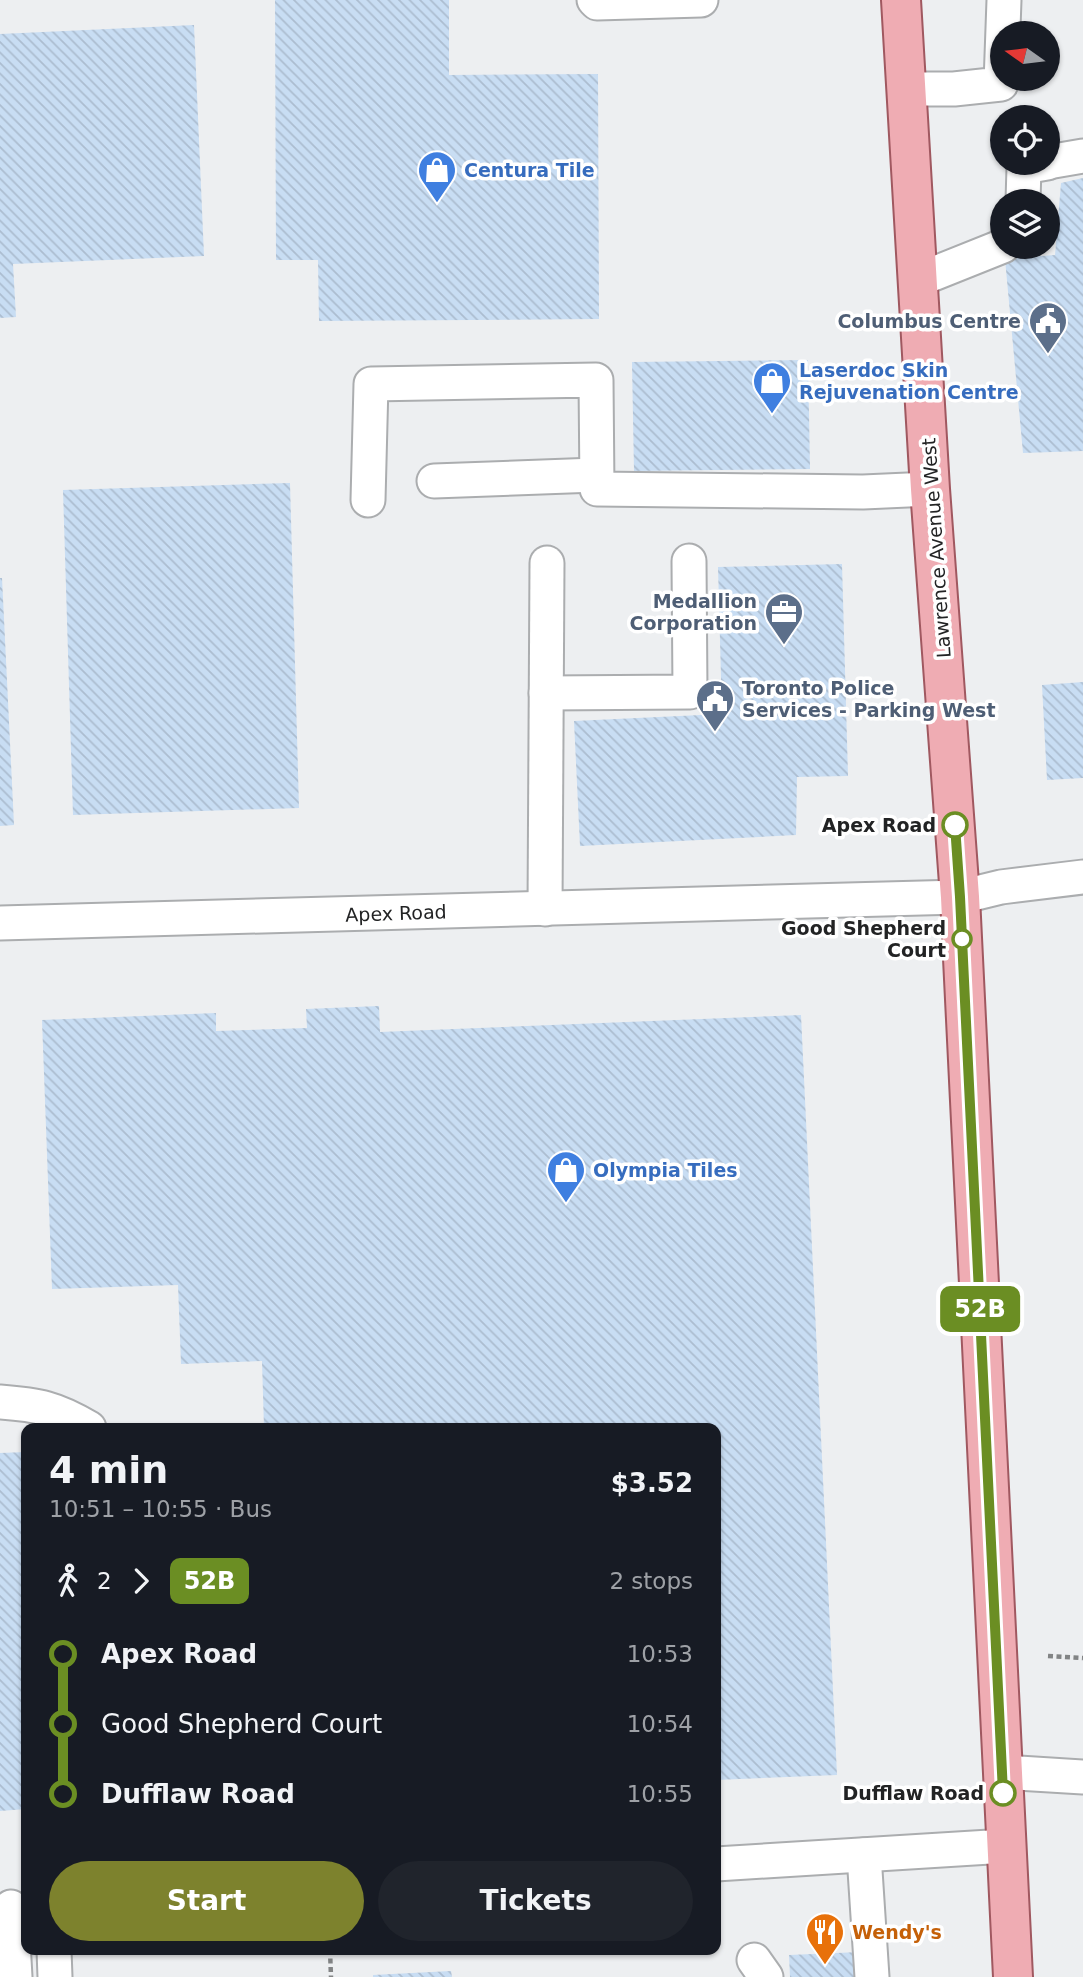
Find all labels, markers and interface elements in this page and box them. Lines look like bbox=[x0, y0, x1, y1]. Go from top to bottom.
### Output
north arrow bbox=[990, 21, 1060, 91]
map controls bbox=[990, 21, 1060, 259]
button: locate bbox=[990, 105, 1060, 175]
shop icon: Centura Tile bbox=[416, 149, 458, 204]
place label: Centura Tile bbox=[464, 159, 595, 181]
button: layers bbox=[990, 189, 1060, 259]
public building icon: Columbus Centre bbox=[1027, 300, 1069, 355]
place label: Columbus Centre bbox=[837, 310, 1021, 332]
place label: Laserdoc Skin Rejuvenation Centre bbox=[799, 359, 1019, 403]
shop icon: Laserdoc Skin Rejuvenation Centre bbox=[751, 360, 793, 415]
street label: Lawrence Avenue West bbox=[917, 437, 955, 659]
place label: Medallion Corporation bbox=[630, 590, 757, 634]
office icon: Medallion Corporation bbox=[763, 591, 805, 646]
place label: Toronto Police Services - Parking West bbox=[742, 677, 995, 721]
public building icon: Toronto Police Services - Parking West bbox=[694, 678, 736, 733]
marker: Apex Road bbox=[942, 812, 968, 838]
place label: Apex Road bbox=[822, 814, 936, 836]
street label: Apex Road bbox=[345, 900, 447, 926]
place label: Good Shepherd Court bbox=[781, 917, 946, 961]
marker: Good Shepherd Court bbox=[952, 929, 972, 949]
shop icon: Olympia Tiles bbox=[545, 1149, 587, 1204]
place label: Olympia Tiles bbox=[593, 1159, 738, 1181]
line badge: 52B bbox=[940, 1286, 1020, 1332]
text: 52B bbox=[954, 1295, 1006, 1323]
text: 4 min bbox=[49, 1448, 168, 1492]
text: $3.52 bbox=[611, 1468, 693, 1498]
text: 10:51 – 10:55 · Bus bbox=[49, 1496, 272, 1522]
icon: walk bbox=[49, 1562, 87, 1600]
icon: forward bbox=[122, 1562, 160, 1600]
text: 52B bbox=[184, 1567, 235, 1595]
text: 2 bbox=[97, 1568, 112, 1594]
text: 2 stops bbox=[609, 1568, 693, 1594]
text: Apex Road bbox=[101, 1639, 257, 1669]
text: 10:53 bbox=[627, 1641, 693, 1667]
text: Good Shepherd Court bbox=[101, 1709, 382, 1739]
text: 10:54 bbox=[627, 1711, 693, 1737]
text: Dufflaw Road bbox=[101, 1779, 295, 1809]
marker: Dufflaw Road bbox=[990, 1780, 1016, 1806]
text: 10:55 bbox=[627, 1781, 693, 1807]
place label: Dufflaw Road bbox=[842, 1782, 984, 1804]
button: Start bbox=[49, 1861, 364, 1941]
button: Tickets bbox=[378, 1861, 693, 1941]
restaurant icon: Wendy's bbox=[804, 1911, 846, 1966]
place label: Wendy's bbox=[852, 1921, 942, 1943]

